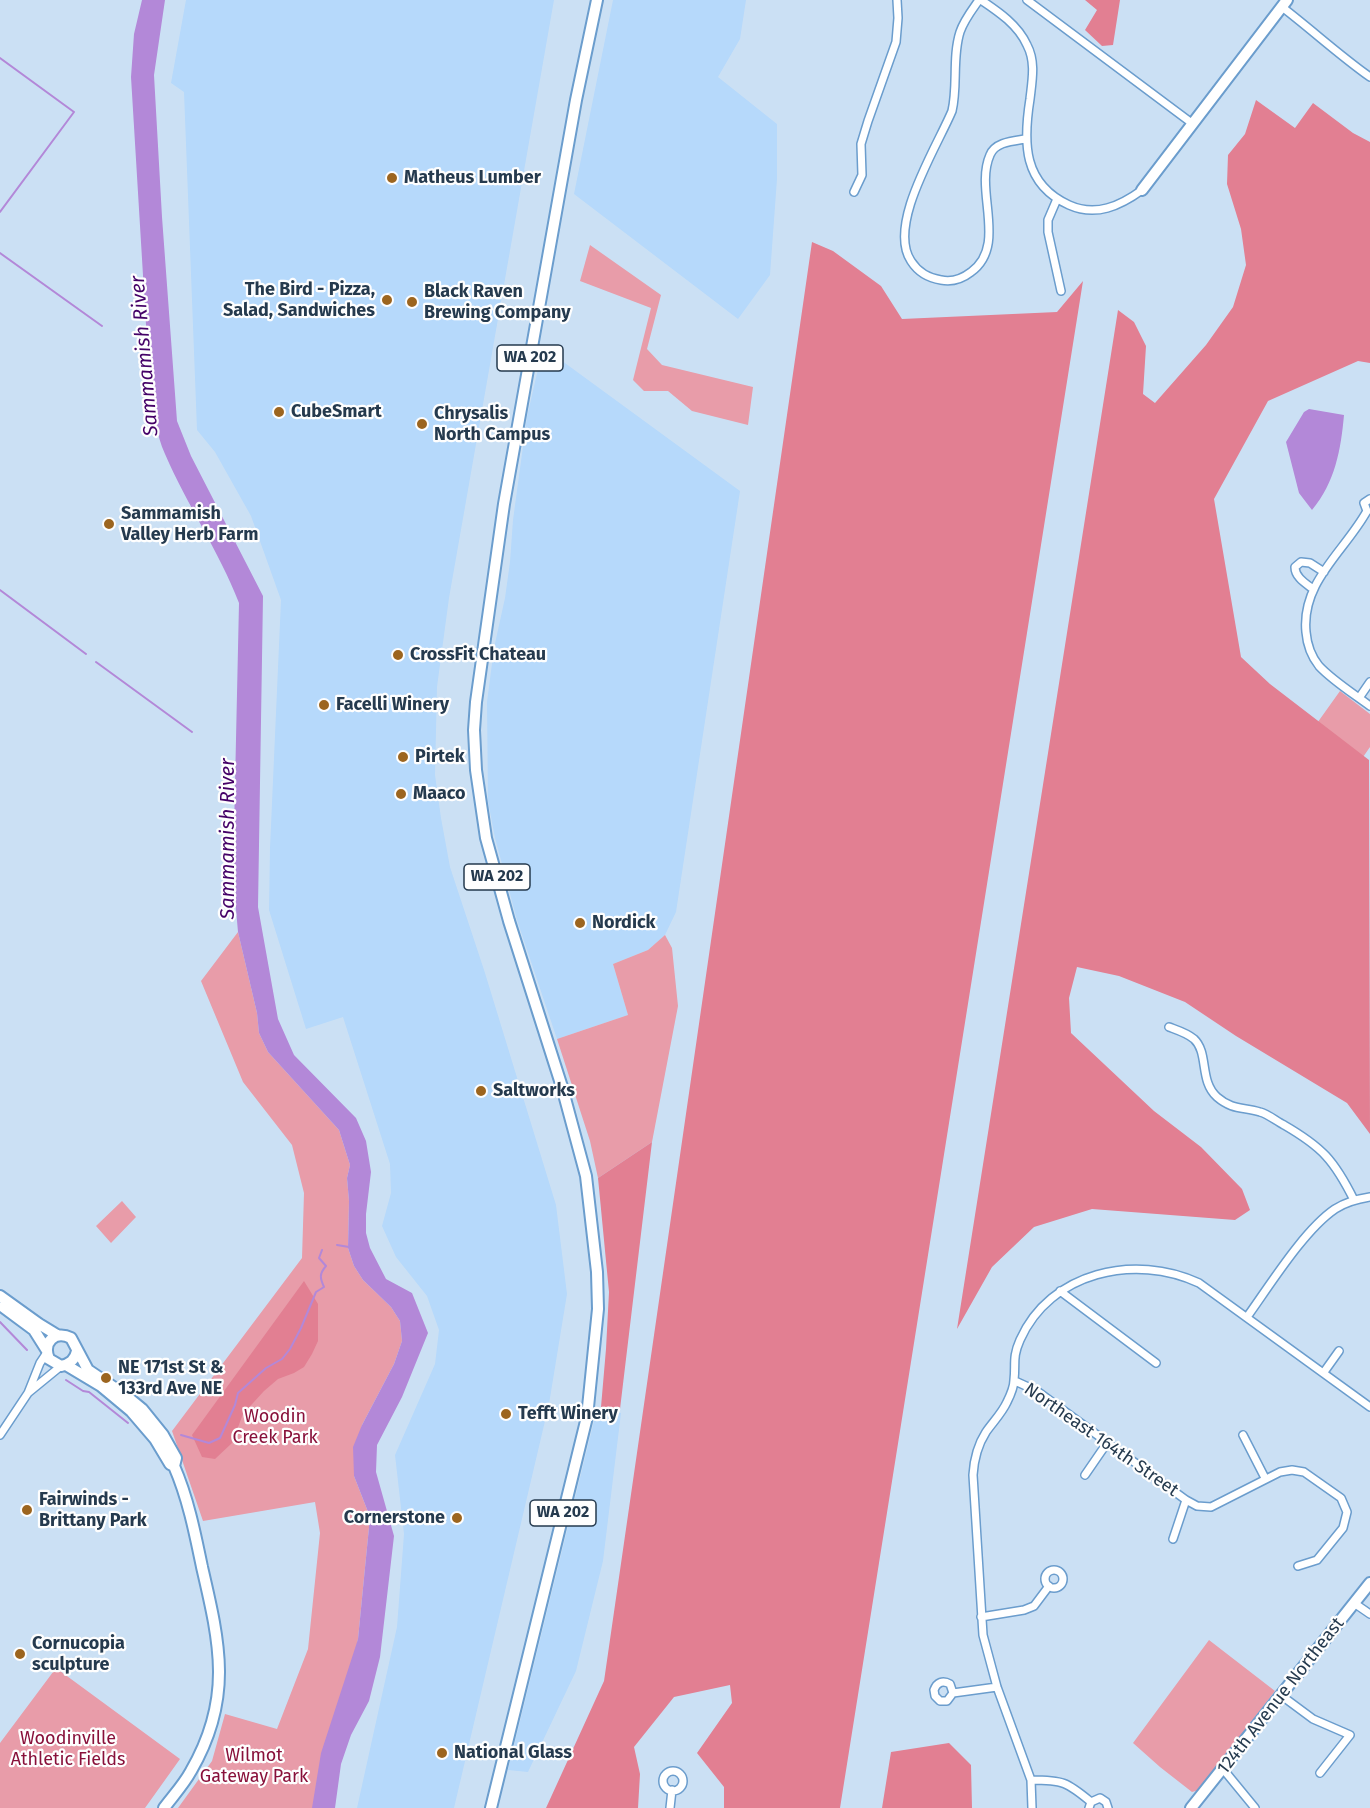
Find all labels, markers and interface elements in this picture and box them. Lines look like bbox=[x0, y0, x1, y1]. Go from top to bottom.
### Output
place label: Matheus Lumber bbox=[404, 167, 541, 189]
marker: Matheus Lumber bbox=[385, 171, 399, 185]
water label: Sammamish River bbox=[126, 275, 164, 437]
place label: The Bird - Pizza, Salad, Sandwiches bbox=[223, 279, 375, 322]
place label: Black Raven Brewing Company bbox=[424, 281, 571, 324]
marker: The Bird - Pizza, Salad, Sandwiches bbox=[380, 293, 394, 307]
marker: Black Raven Brewing Company bbox=[405, 295, 419, 309]
road number: WA 202 bbox=[497, 345, 563, 371]
place label: CubeSmart bbox=[291, 401, 382, 423]
place label: Chrysalis North Campus bbox=[434, 403, 550, 446]
marker: CubeSmart bbox=[272, 405, 286, 419]
marker: Chrysalis North Campus bbox=[415, 417, 429, 431]
place label: Sammamish Valley Herb Farm bbox=[121, 503, 258, 546]
marker: Sammamish Valley Herb Farm bbox=[102, 517, 116, 531]
place label: CrossFit Chateau bbox=[410, 644, 546, 666]
marker: CrossFit Chateau bbox=[391, 648, 405, 662]
place label: Facelli Winery bbox=[336, 694, 449, 716]
marker: Facelli Winery bbox=[317, 698, 331, 712]
place label: Pirtek bbox=[415, 746, 465, 768]
marker: Pirtek bbox=[396, 750, 410, 764]
water label: Sammamish River bbox=[216, 758, 240, 920]
place label: Maaco bbox=[413, 783, 466, 805]
marker: Maaco bbox=[394, 787, 408, 801]
road number: WA 202 bbox=[464, 864, 530, 890]
place label: Nordick bbox=[592, 912, 656, 934]
marker: Nordick bbox=[573, 916, 587, 930]
place label: Saltworks bbox=[493, 1080, 575, 1102]
marker: Saltworks bbox=[474, 1084, 488, 1098]
place label: NE 171st St & 133rd Ave NE bbox=[118, 1357, 224, 1400]
marker: NE 171st St & 133rd Ave NE bbox=[99, 1371, 113, 1385]
street label: Northeast 164th Street bbox=[1020, 1379, 1182, 1501]
place label: Tefft Winery bbox=[518, 1403, 618, 1425]
park label: Woodin Creek Park bbox=[232, 1406, 318, 1448]
marker: Tefft Winery bbox=[499, 1407, 513, 1421]
place label: Fairwinds - Brittany Park bbox=[39, 1489, 147, 1532]
road number: WA 202 bbox=[530, 1500, 596, 1526]
marker: Fairwinds - Brittany Park bbox=[20, 1503, 34, 1517]
place label: Cornerstone bbox=[344, 1507, 445, 1529]
marker: Cornerstone bbox=[450, 1511, 464, 1525]
street label: 124th Avenue Northeast bbox=[1213, 1613, 1349, 1779]
place label: Cornucopia sculpture bbox=[32, 1633, 125, 1676]
marker: Cornucopia sculpture bbox=[13, 1647, 27, 1661]
park label: Woodinville Athletic Fields bbox=[11, 1728, 125, 1770]
place label: National Glass bbox=[454, 1742, 572, 1764]
park label: Wilmot Gateway Park bbox=[200, 1745, 308, 1788]
marker: National Glass bbox=[435, 1746, 449, 1760]

